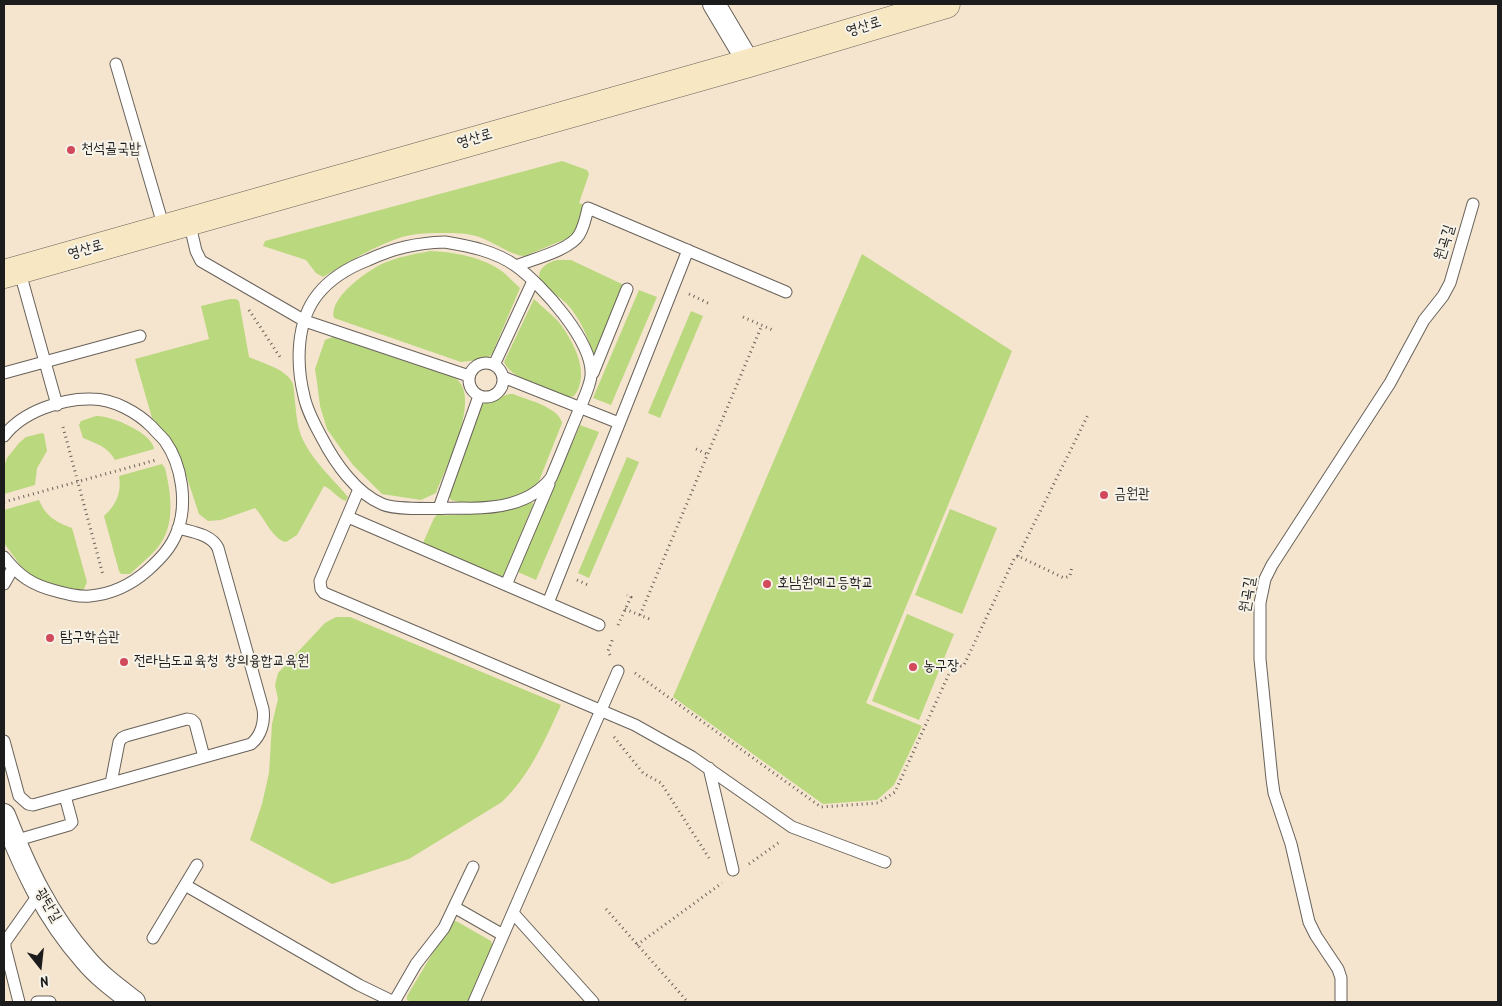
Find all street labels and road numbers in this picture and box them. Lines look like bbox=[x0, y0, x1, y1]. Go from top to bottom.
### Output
street label: 영산로 bbox=[844, 14, 884, 42]
street label: 영산로 bbox=[455, 126, 495, 154]
street label: 원곡길 bbox=[1432, 223, 1460, 263]
street label: 영산로 bbox=[66, 237, 106, 265]
street label: 원곡길 bbox=[1237, 576, 1261, 614]
street label: 광탄길 bbox=[30, 886, 64, 926]

